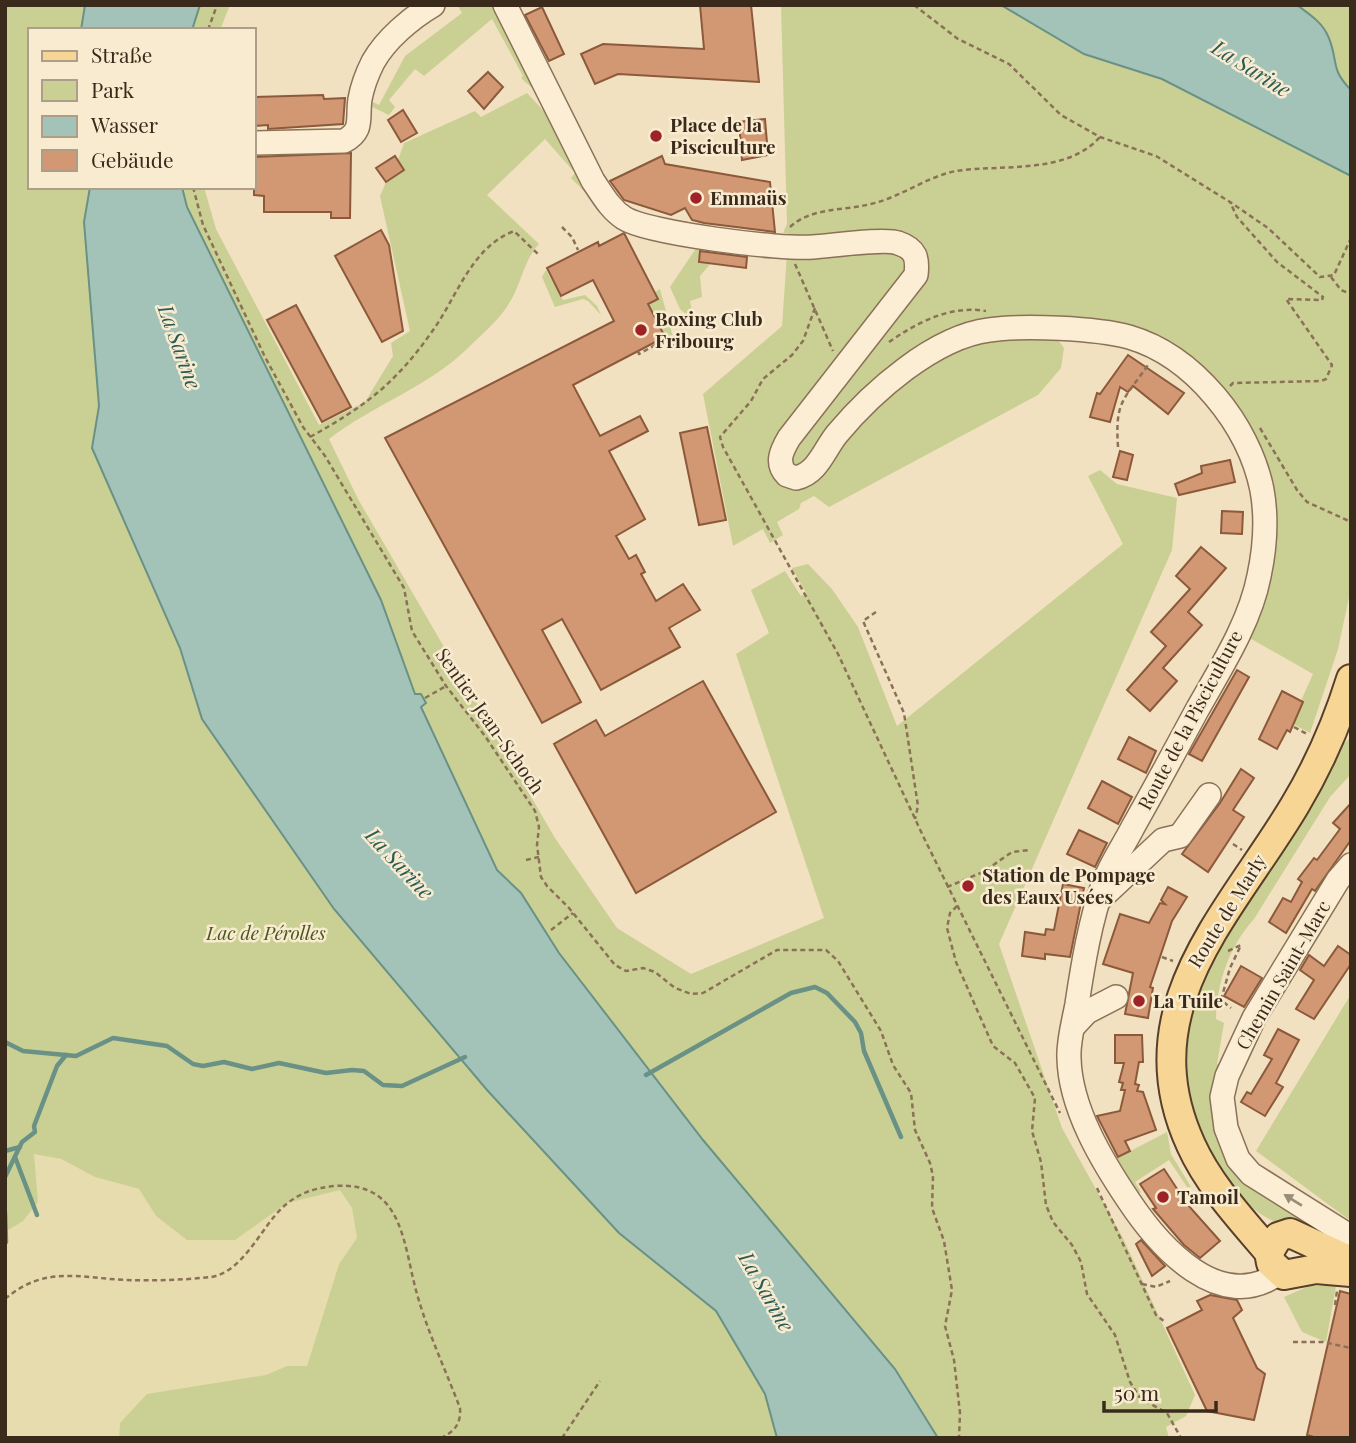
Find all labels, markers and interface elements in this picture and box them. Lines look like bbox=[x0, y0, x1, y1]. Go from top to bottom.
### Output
legend bbox=[28, 28, 256, 189]
water label: La Sarine bbox=[1207, 32, 1297, 102]
text: Straße bbox=[91, 40, 152, 68]
text: Park bbox=[91, 75, 135, 103]
text: Wasser bbox=[90, 110, 159, 138]
place label: Place de la Pisciculture bbox=[670, 111, 776, 159]
marker: Place de la Pisciculture bbox=[648, 128, 664, 144]
text: Gebäude bbox=[91, 145, 174, 173]
place label: Emmaüs bbox=[710, 184, 787, 210]
marker: Emmaüs bbox=[688, 190, 704, 206]
water label: La Sarine bbox=[152, 299, 209, 392]
place label: Boxing Club Fribourg bbox=[655, 305, 763, 353]
marker: Boxing Club Fribourg bbox=[633, 322, 649, 338]
street label: Route de la Pisciculture bbox=[1131, 625, 1248, 814]
street label: Sentier Jean-Schoch bbox=[431, 642, 551, 799]
water label: La Sarine bbox=[360, 820, 441, 904]
street label: Route de Marly bbox=[1181, 848, 1272, 972]
place label: Station de Pompage des Eaux Usées bbox=[982, 861, 1155, 909]
marker: Station de Pompage des Eaux Usées bbox=[960, 878, 976, 894]
street label: Chemin Saint-Marc bbox=[1229, 895, 1336, 1054]
park label: Lac de Pérolles bbox=[205, 919, 326, 945]
place label: La Tuile bbox=[1153, 987, 1223, 1013]
marker: La Tuile bbox=[1131, 993, 1147, 1009]
place label: Tamoil bbox=[1177, 1183, 1239, 1209]
marker: Tamoil bbox=[1155, 1189, 1171, 1205]
one-way arrow bbox=[1284, 1194, 1303, 1207]
water label: La Sarine bbox=[733, 1245, 802, 1336]
scale bar bbox=[1104, 1370, 1216, 1414]
text: 50 m bbox=[1114, 1378, 1160, 1406]

